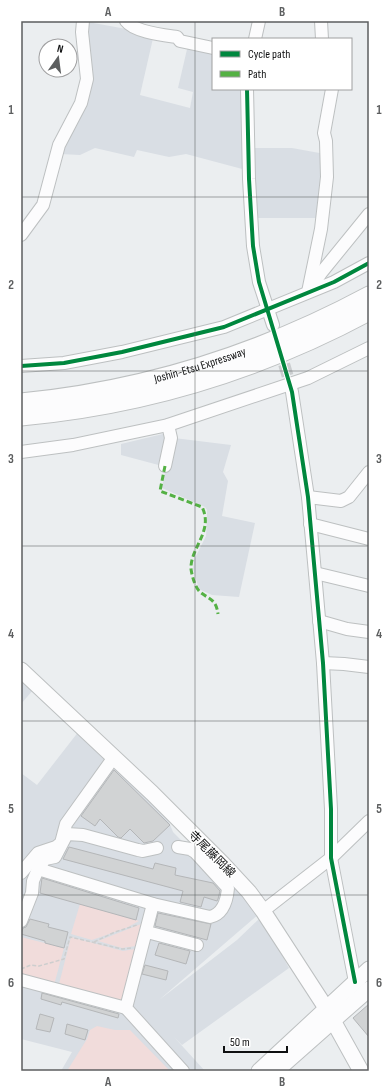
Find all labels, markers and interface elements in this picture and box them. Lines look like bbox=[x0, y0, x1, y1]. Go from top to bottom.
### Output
text: A bbox=[104, 4, 112, 20]
text: B bbox=[279, 4, 285, 20]
north arrow bbox=[38, 38, 78, 78]
legend bbox=[212, 38, 352, 90]
text: N bbox=[56, 42, 65, 56]
text: Cycle path bbox=[248, 47, 290, 62]
text: Path bbox=[248, 67, 266, 82]
text: 1 bbox=[8, 102, 14, 118]
text: 1 bbox=[376, 102, 382, 118]
text: 2 bbox=[8, 277, 14, 293]
text: 2 bbox=[376, 277, 382, 293]
street label: Joshin-Etsu Expressway bbox=[152, 344, 248, 387]
text: 3 bbox=[8, 451, 14, 467]
text: 3 bbox=[376, 451, 382, 467]
text: 4 bbox=[8, 626, 14, 642]
text: 4 bbox=[376, 626, 382, 642]
text: 5 bbox=[8, 801, 14, 817]
text: 5 bbox=[376, 801, 382, 817]
street label: 寺尾藤岡線 bbox=[185, 828, 238, 881]
text: 6 bbox=[8, 975, 14, 991]
text: 6 bbox=[376, 975, 382, 991]
scale bar bbox=[224, 1028, 287, 1054]
text: 50 m bbox=[230, 1035, 250, 1050]
text: A bbox=[104, 1074, 112, 1090]
text: B bbox=[279, 1074, 285, 1090]

